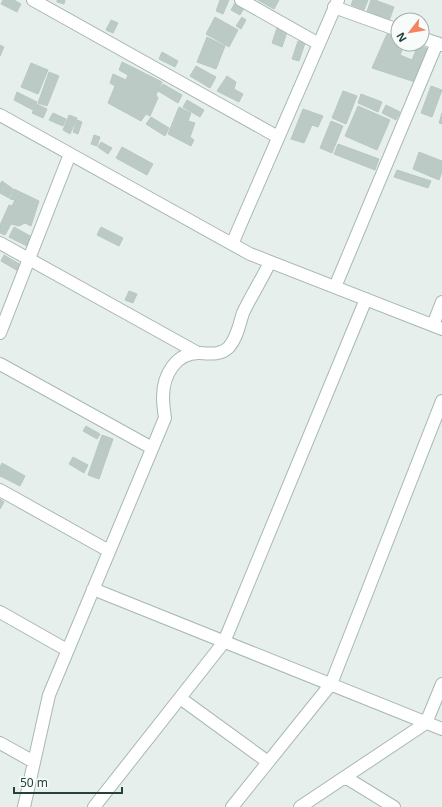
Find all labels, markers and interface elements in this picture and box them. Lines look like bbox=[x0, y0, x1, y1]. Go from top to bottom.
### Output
north arrow bbox=[390, 12, 430, 52]
text: N bbox=[392, 30, 410, 45]
scale bar bbox=[14, 769, 122, 795]
text: 50 m bbox=[20, 774, 48, 791]

